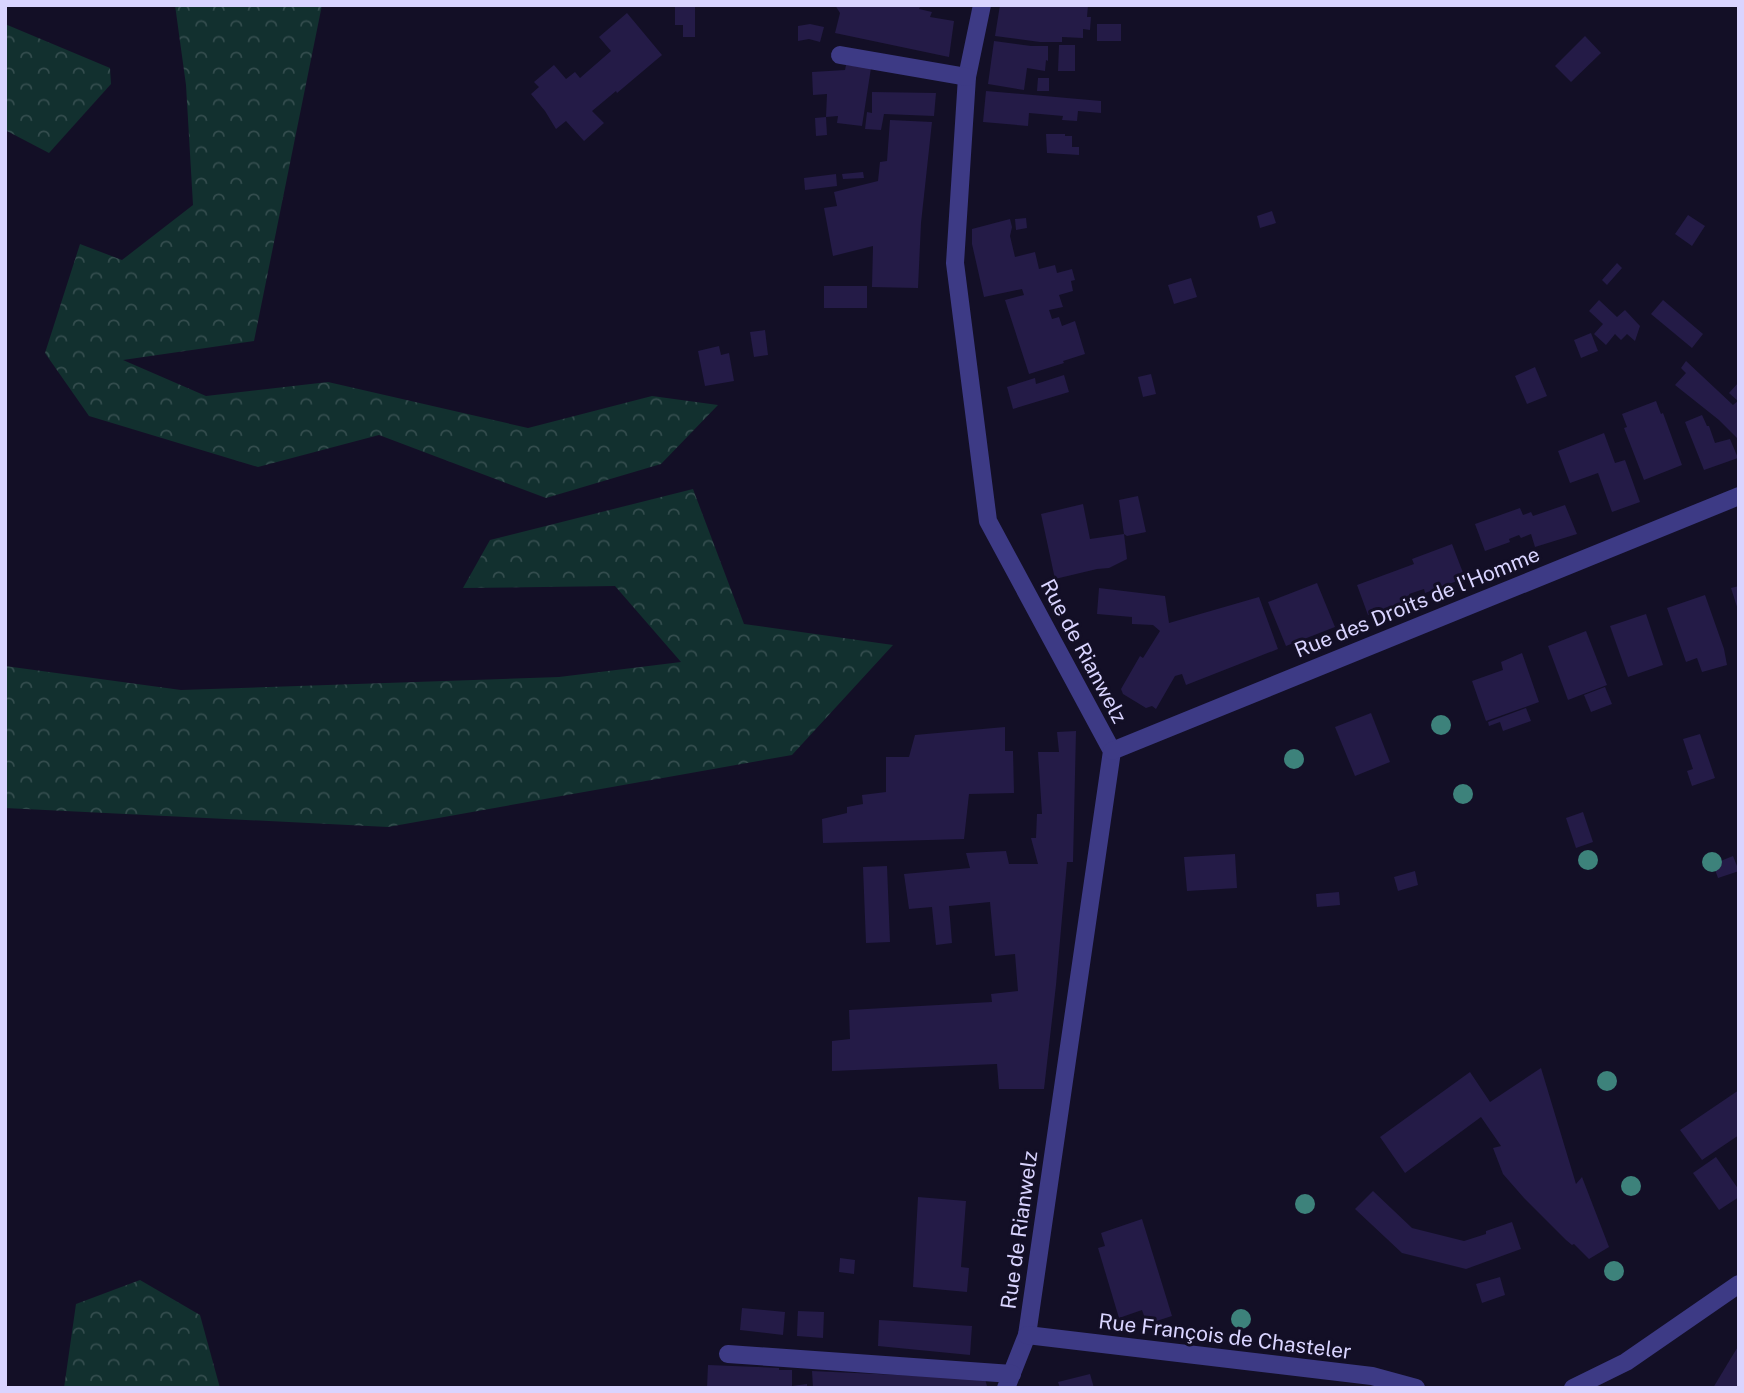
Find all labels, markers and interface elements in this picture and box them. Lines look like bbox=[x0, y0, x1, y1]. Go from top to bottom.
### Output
street label: Rue des Droits de l'Homme bbox=[1291, 541, 1543, 663]
street label: Rue de Rianwelz bbox=[1036, 575, 1132, 727]
street label: Rue de Rianwelz bbox=[996, 1149, 1042, 1311]
street label: Rue François de Chasteler bbox=[1097, 1308, 1353, 1364]

